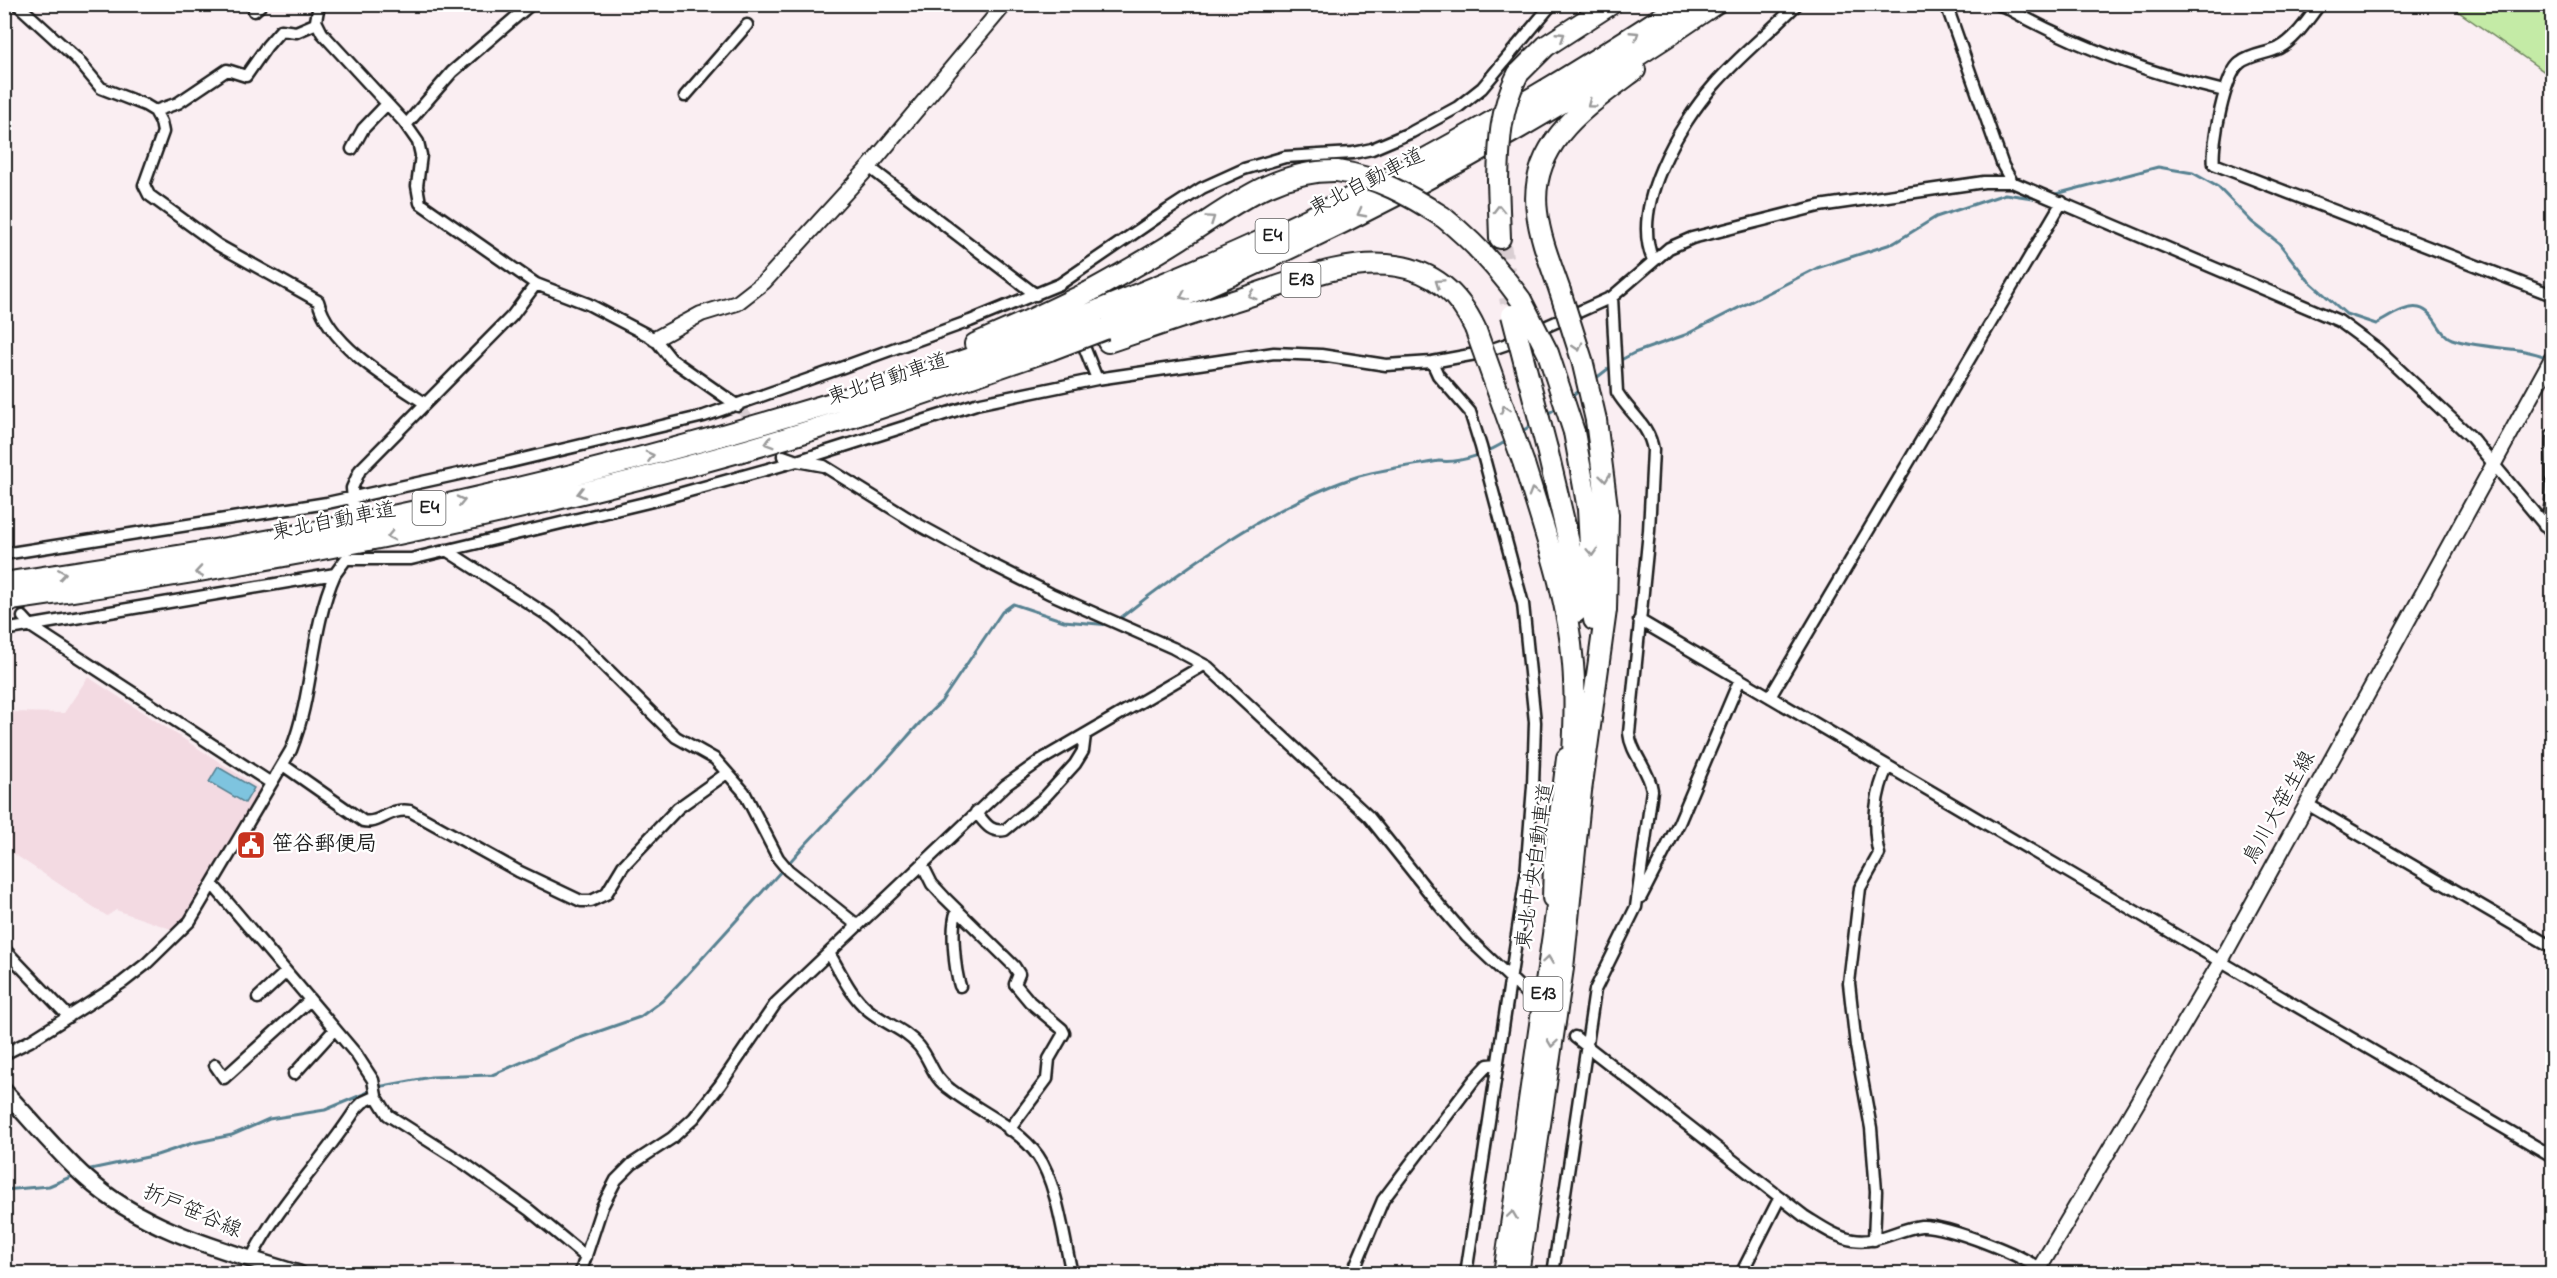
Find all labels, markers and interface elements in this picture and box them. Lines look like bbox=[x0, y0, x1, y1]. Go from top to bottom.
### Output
one-way arrow bbox=[1555, 31, 1565, 43]
one-way arrow bbox=[1629, 31, 1639, 43]
one-way arrow bbox=[1586, 97, 1597, 108]
street label: 東北自動車道 bbox=[1304, 141, 1430, 225]
one-way arrow bbox=[1492, 205, 1505, 214]
one-way arrow bbox=[1356, 206, 1367, 218]
one-way arrow bbox=[1204, 215, 1215, 226]
road number: E4 bbox=[1256, 219, 1288, 253]
road number: E13 bbox=[1282, 263, 1320, 297]
one-way arrow bbox=[1435, 279, 1446, 290]
one-way arrow bbox=[1247, 287, 1258, 300]
one-way arrow bbox=[1180, 289, 1191, 301]
one-way arrow bbox=[1571, 341, 1583, 352]
street label: 東北自動車道 bbox=[823, 346, 953, 414]
one-way arrow bbox=[1500, 404, 1513, 415]
one-way arrow bbox=[765, 436, 775, 448]
one-way arrow bbox=[645, 450, 655, 463]
one-way arrow bbox=[1598, 474, 1610, 483]
one-way arrow bbox=[576, 485, 586, 498]
one-way arrow bbox=[1528, 487, 1540, 498]
road number: E4 bbox=[412, 491, 446, 525]
street label: 東北自動車道 bbox=[269, 495, 399, 549]
one-way arrow bbox=[455, 496, 465, 509]
one-way arrow bbox=[386, 529, 396, 542]
one-way arrow bbox=[1585, 547, 1598, 556]
one-way arrow bbox=[195, 565, 204, 577]
one-way arrow bbox=[57, 568, 67, 581]
street label: 鳥川大笹生線 bbox=[2236, 746, 2324, 870]
street label: 東北中央自動車道 bbox=[1509, 781, 1563, 951]
public building icon: 笹谷郵便局 bbox=[235, 829, 267, 861]
place label: 笹谷郵便局 bbox=[272, 830, 377, 860]
one-way arrow bbox=[1541, 955, 1553, 965]
road number: E13 bbox=[1524, 977, 1562, 1011]
one-way arrow bbox=[1547, 1038, 1559, 1047]
street label: 折戸笹谷線 bbox=[138, 1178, 246, 1246]
one-way arrow bbox=[1505, 1211, 1517, 1220]

